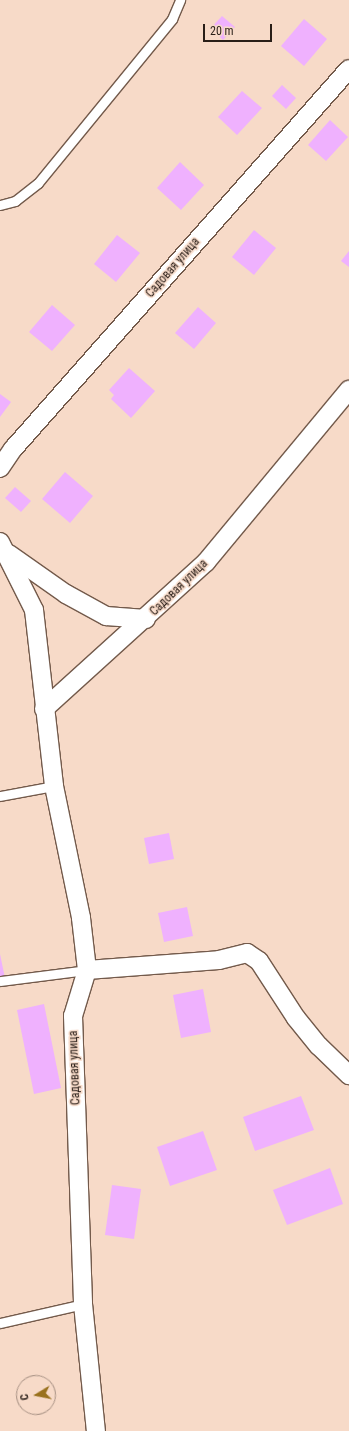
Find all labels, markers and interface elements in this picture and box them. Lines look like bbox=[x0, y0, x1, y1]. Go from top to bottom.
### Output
scale bar bbox=[205, 16, 274, 42]
text: 20 m bbox=[210, 24, 234, 38]
street label: Садовая улица bbox=[143, 235, 203, 301]
street label: Садовая улица bbox=[147, 557, 211, 619]
street label: Садовая улица bbox=[67, 1031, 83, 1105]
north arrow bbox=[16, 1375, 56, 1415]
text: С bbox=[18, 1393, 32, 1401]

